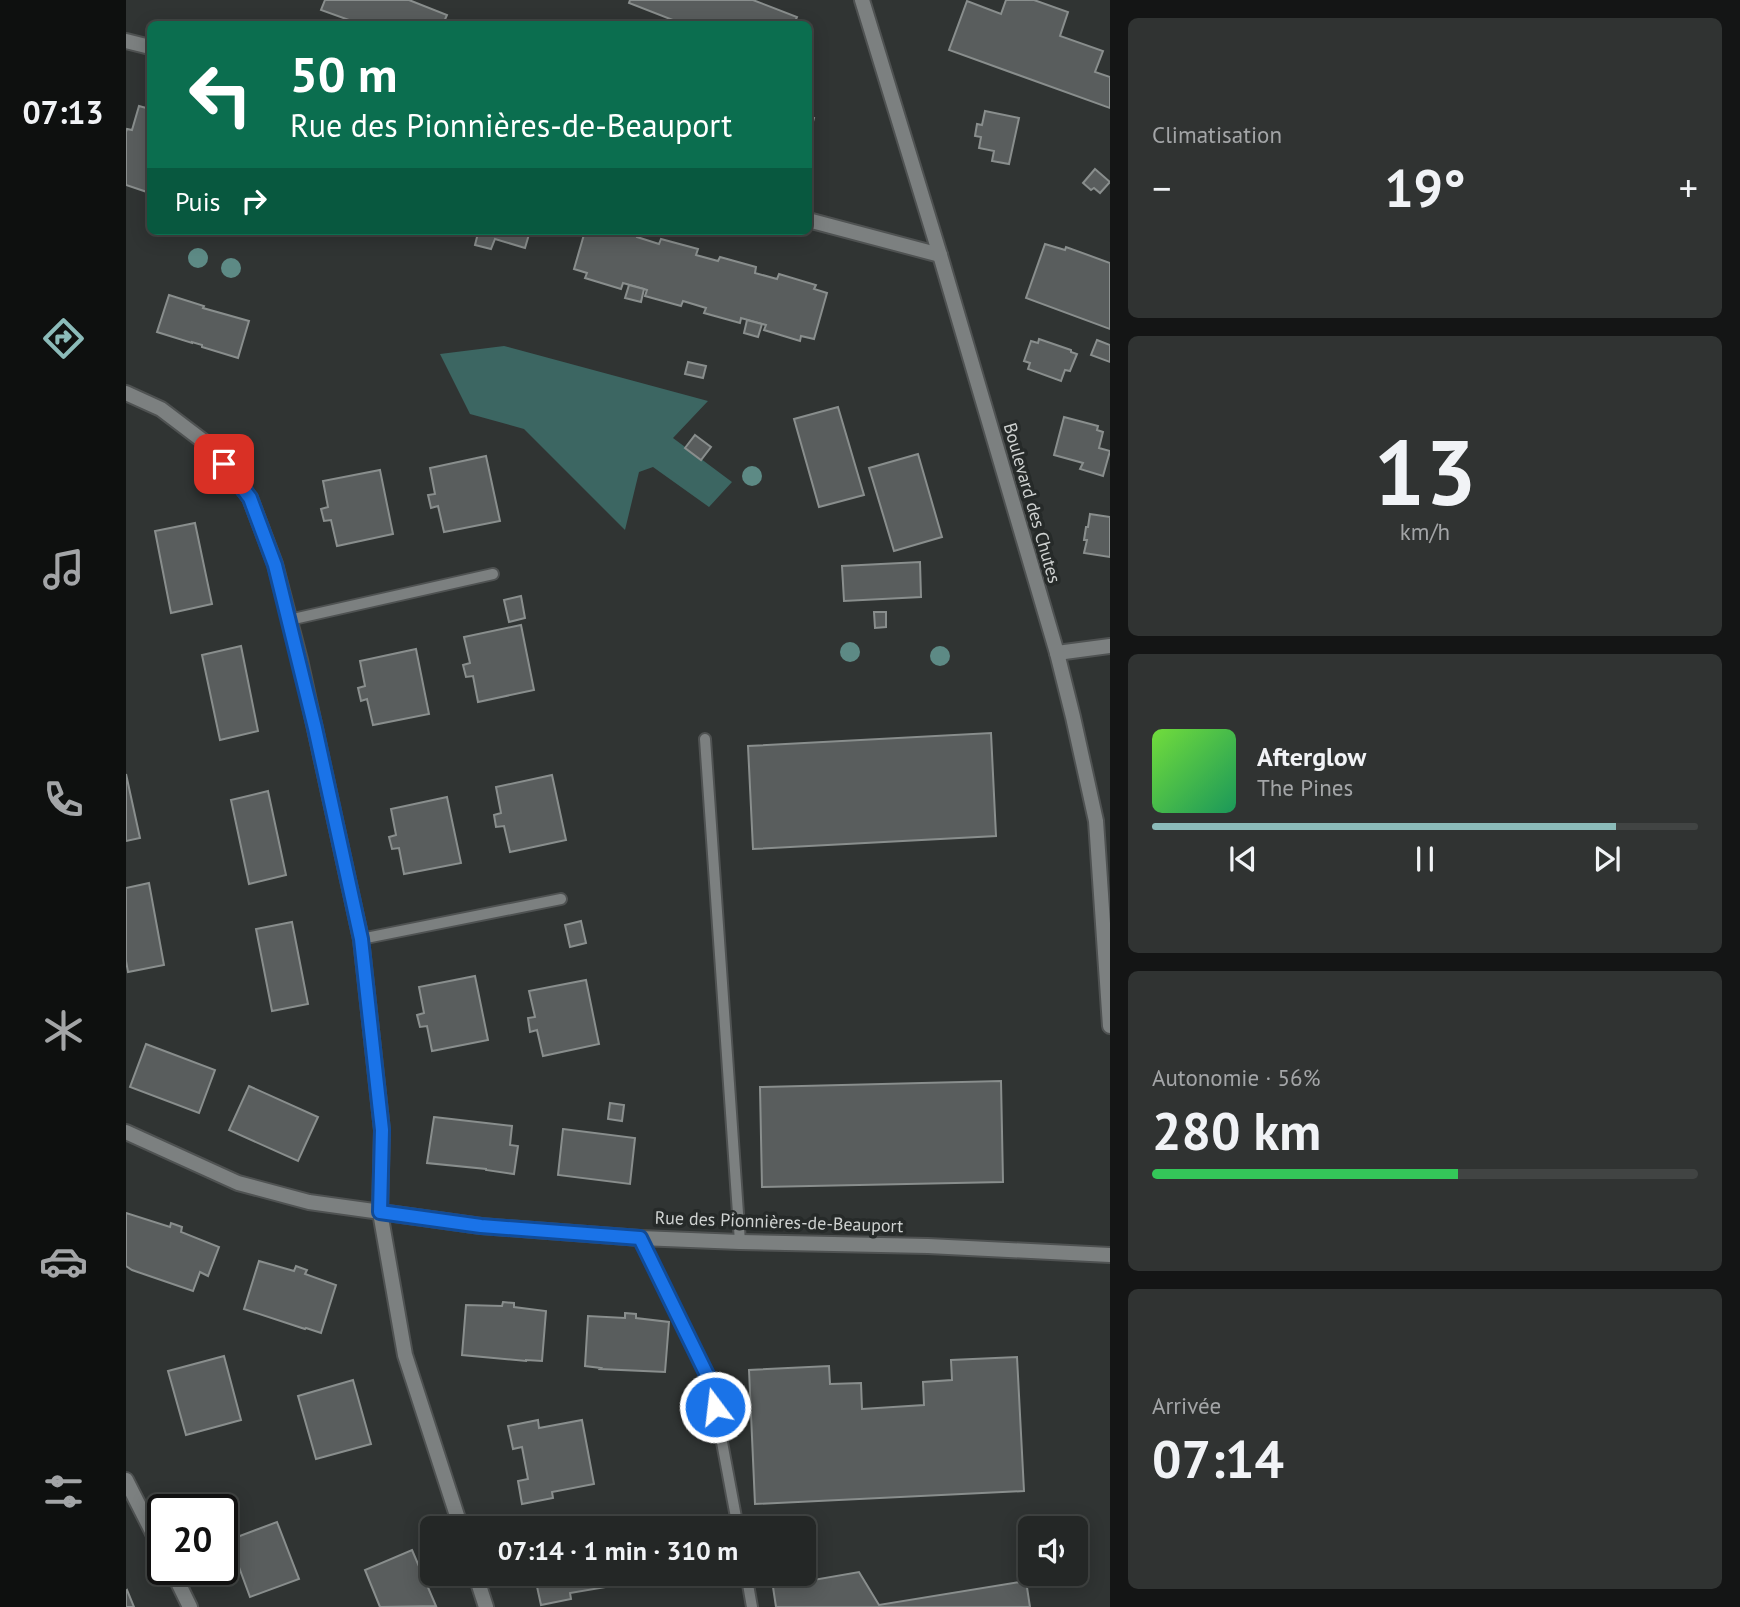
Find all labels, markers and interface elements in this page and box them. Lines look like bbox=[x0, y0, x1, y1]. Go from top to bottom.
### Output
text: 50 m bbox=[290, 42, 397, 106]
icon: left bbox=[175, 49, 266, 140]
text: 07:13 bbox=[22, 91, 104, 133]
text: Rue des Pionnières-de-Beauport bbox=[290, 104, 732, 146]
text: Climatisation bbox=[1152, 120, 1282, 149]
text: 19° bbox=[1384, 154, 1466, 221]
text: − bbox=[1152, 163, 1171, 212]
text: + bbox=[1679, 163, 1698, 212]
icon: right bbox=[235, 182, 273, 220]
text: Puis bbox=[175, 185, 221, 218]
icon: directions bbox=[39, 314, 88, 363]
text: 13 bbox=[1373, 412, 1477, 530]
street label: Boulevard des Chutes bbox=[999, 420, 1066, 586]
pin bbox=[194, 434, 254, 494]
icon: arrive bbox=[205, 445, 243, 483]
text: km/h bbox=[1400, 517, 1450, 546]
icon: music bbox=[39, 545, 88, 594]
text: Afterglow bbox=[1257, 740, 1366, 773]
text: The Pines bbox=[1257, 773, 1353, 802]
icon: phone bbox=[39, 775, 88, 824]
icon: previous bbox=[1224, 840, 1262, 878]
icon: pause bbox=[1406, 840, 1444, 878]
icon: next bbox=[1588, 840, 1626, 878]
icon: climate bbox=[39, 1006, 88, 1055]
text: Autonomie · 56% bbox=[1152, 1063, 1320, 1092]
text: 280 km bbox=[1152, 1097, 1321, 1164]
street label: Rue des Pionnières-de-Beauport bbox=[654, 1206, 904, 1237]
icon: car bbox=[39, 1237, 88, 1286]
position arrow bbox=[678, 1370, 752, 1444]
text: Arrivée bbox=[1152, 1391, 1221, 1420]
text: 07:14 bbox=[1152, 1425, 1284, 1492]
icon: filters bbox=[39, 1467, 88, 1516]
speed limit sign: 20 bbox=[147, 1494, 238, 1585]
map controls bbox=[1018, 1516, 1088, 1586]
button: sound bbox=[1018, 1516, 1088, 1586]
text: 07:14 · 1 min · 310 m bbox=[498, 1534, 738, 1567]

